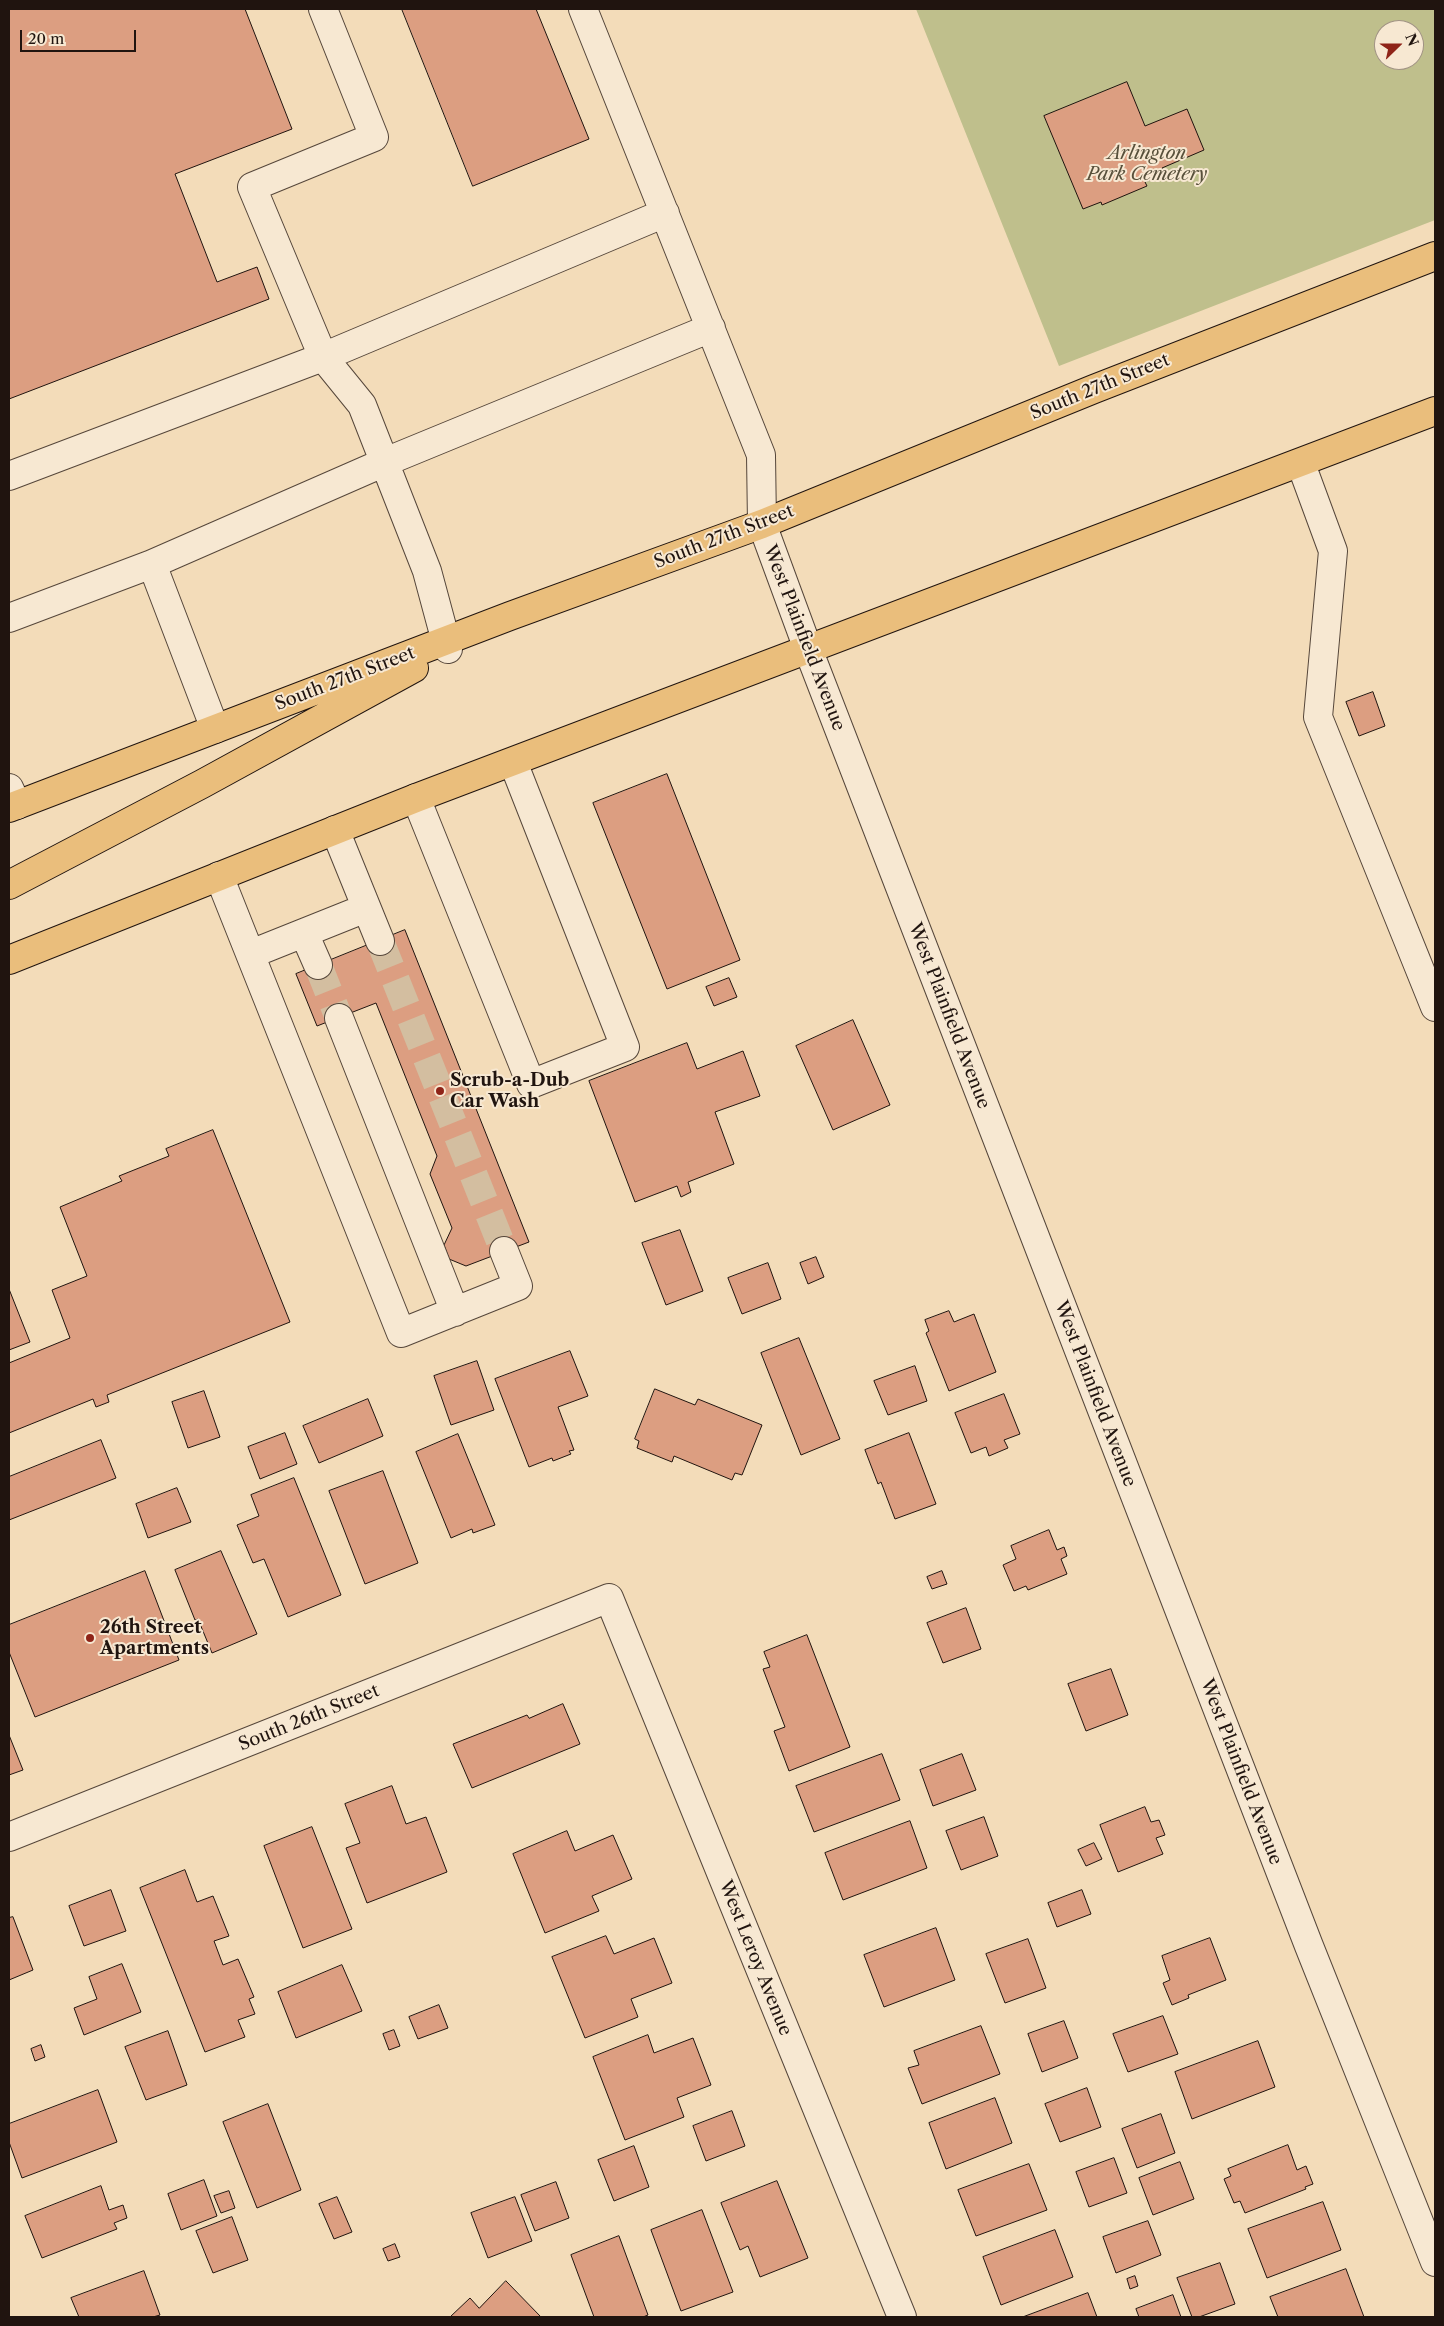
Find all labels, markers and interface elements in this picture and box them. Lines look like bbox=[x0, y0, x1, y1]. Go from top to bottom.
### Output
scale bar bbox=[22, 20, 139, 52]
north arrow bbox=[1374, 20, 1424, 70]
text: 20 m bbox=[28, 29, 64, 48]
text: N bbox=[1401, 31, 1423, 49]
park label: Arlington Park Cemetery bbox=[1087, 143, 1207, 186]
street label: South 27th Street bbox=[1027, 349, 1173, 425]
street label: South 27th Street bbox=[651, 500, 797, 574]
street label: West Plainfield Avenue bbox=[759, 542, 849, 734]
street label: South 27th Street bbox=[272, 642, 418, 716]
street label: West Plainfield Avenue bbox=[904, 920, 994, 1112]
place label: Scrub-a-Dub Car Wash bbox=[450, 1070, 569, 1112]
marker: Scrub-a-Dub Car Wash bbox=[434, 1085, 446, 1097]
street label: West Plainfield Avenue bbox=[1050, 1298, 1140, 1490]
place label: 26th Street Apartments bbox=[100, 1617, 209, 1660]
marker: 26th Street Apartments bbox=[84, 1632, 96, 1644]
street label: West Plainfield Avenue bbox=[1196, 1676, 1286, 1868]
street label: South 26th Street bbox=[236, 1680, 382, 1756]
street label: West Leroy Avenue bbox=[714, 1877, 796, 2039]

